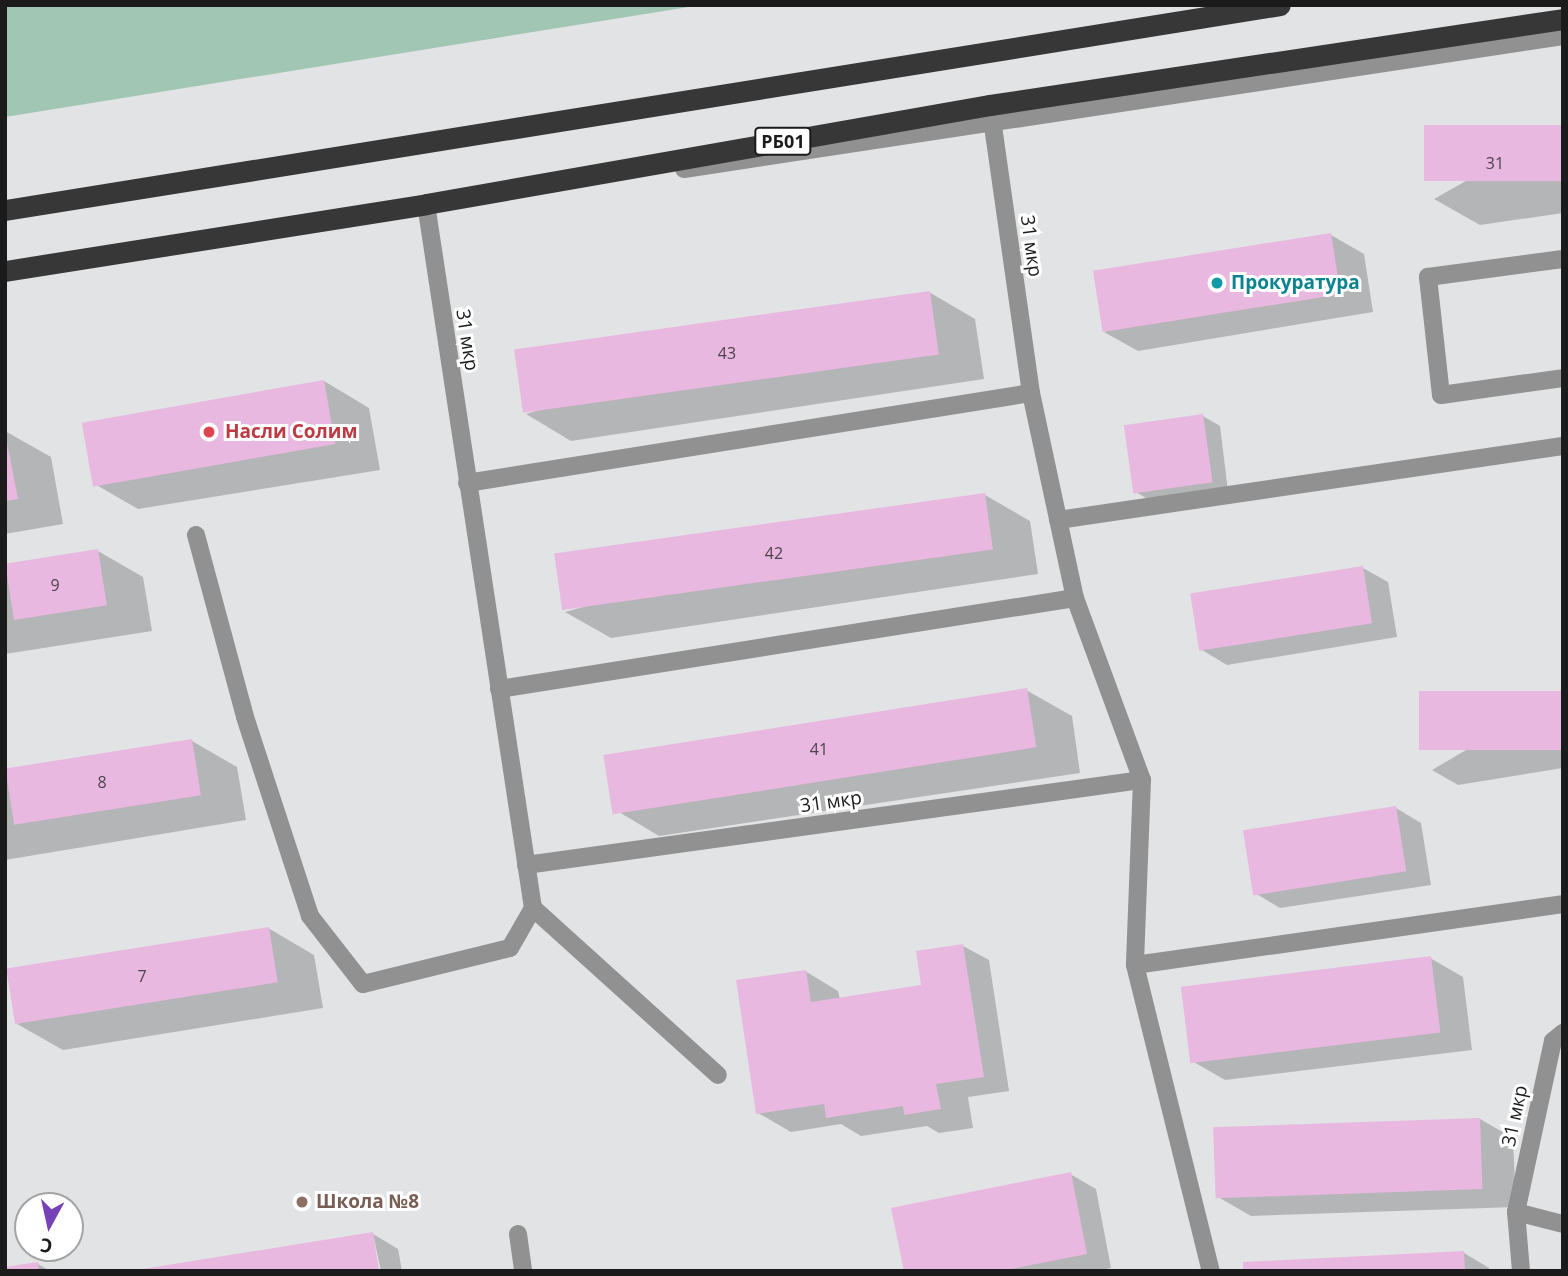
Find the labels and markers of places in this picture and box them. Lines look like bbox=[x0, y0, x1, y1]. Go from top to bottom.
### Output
place label: Прокуратура bbox=[1231, 272, 1360, 294]
marker: Прокуратура bbox=[1209, 275, 1225, 291]
place label: Насли Солим bbox=[225, 421, 358, 443]
marker: Насли Солим bbox=[199, 422, 219, 442]
place label: Школа №8 bbox=[316, 1191, 419, 1213]
marker: Школа №8 bbox=[294, 1194, 310, 1210]

